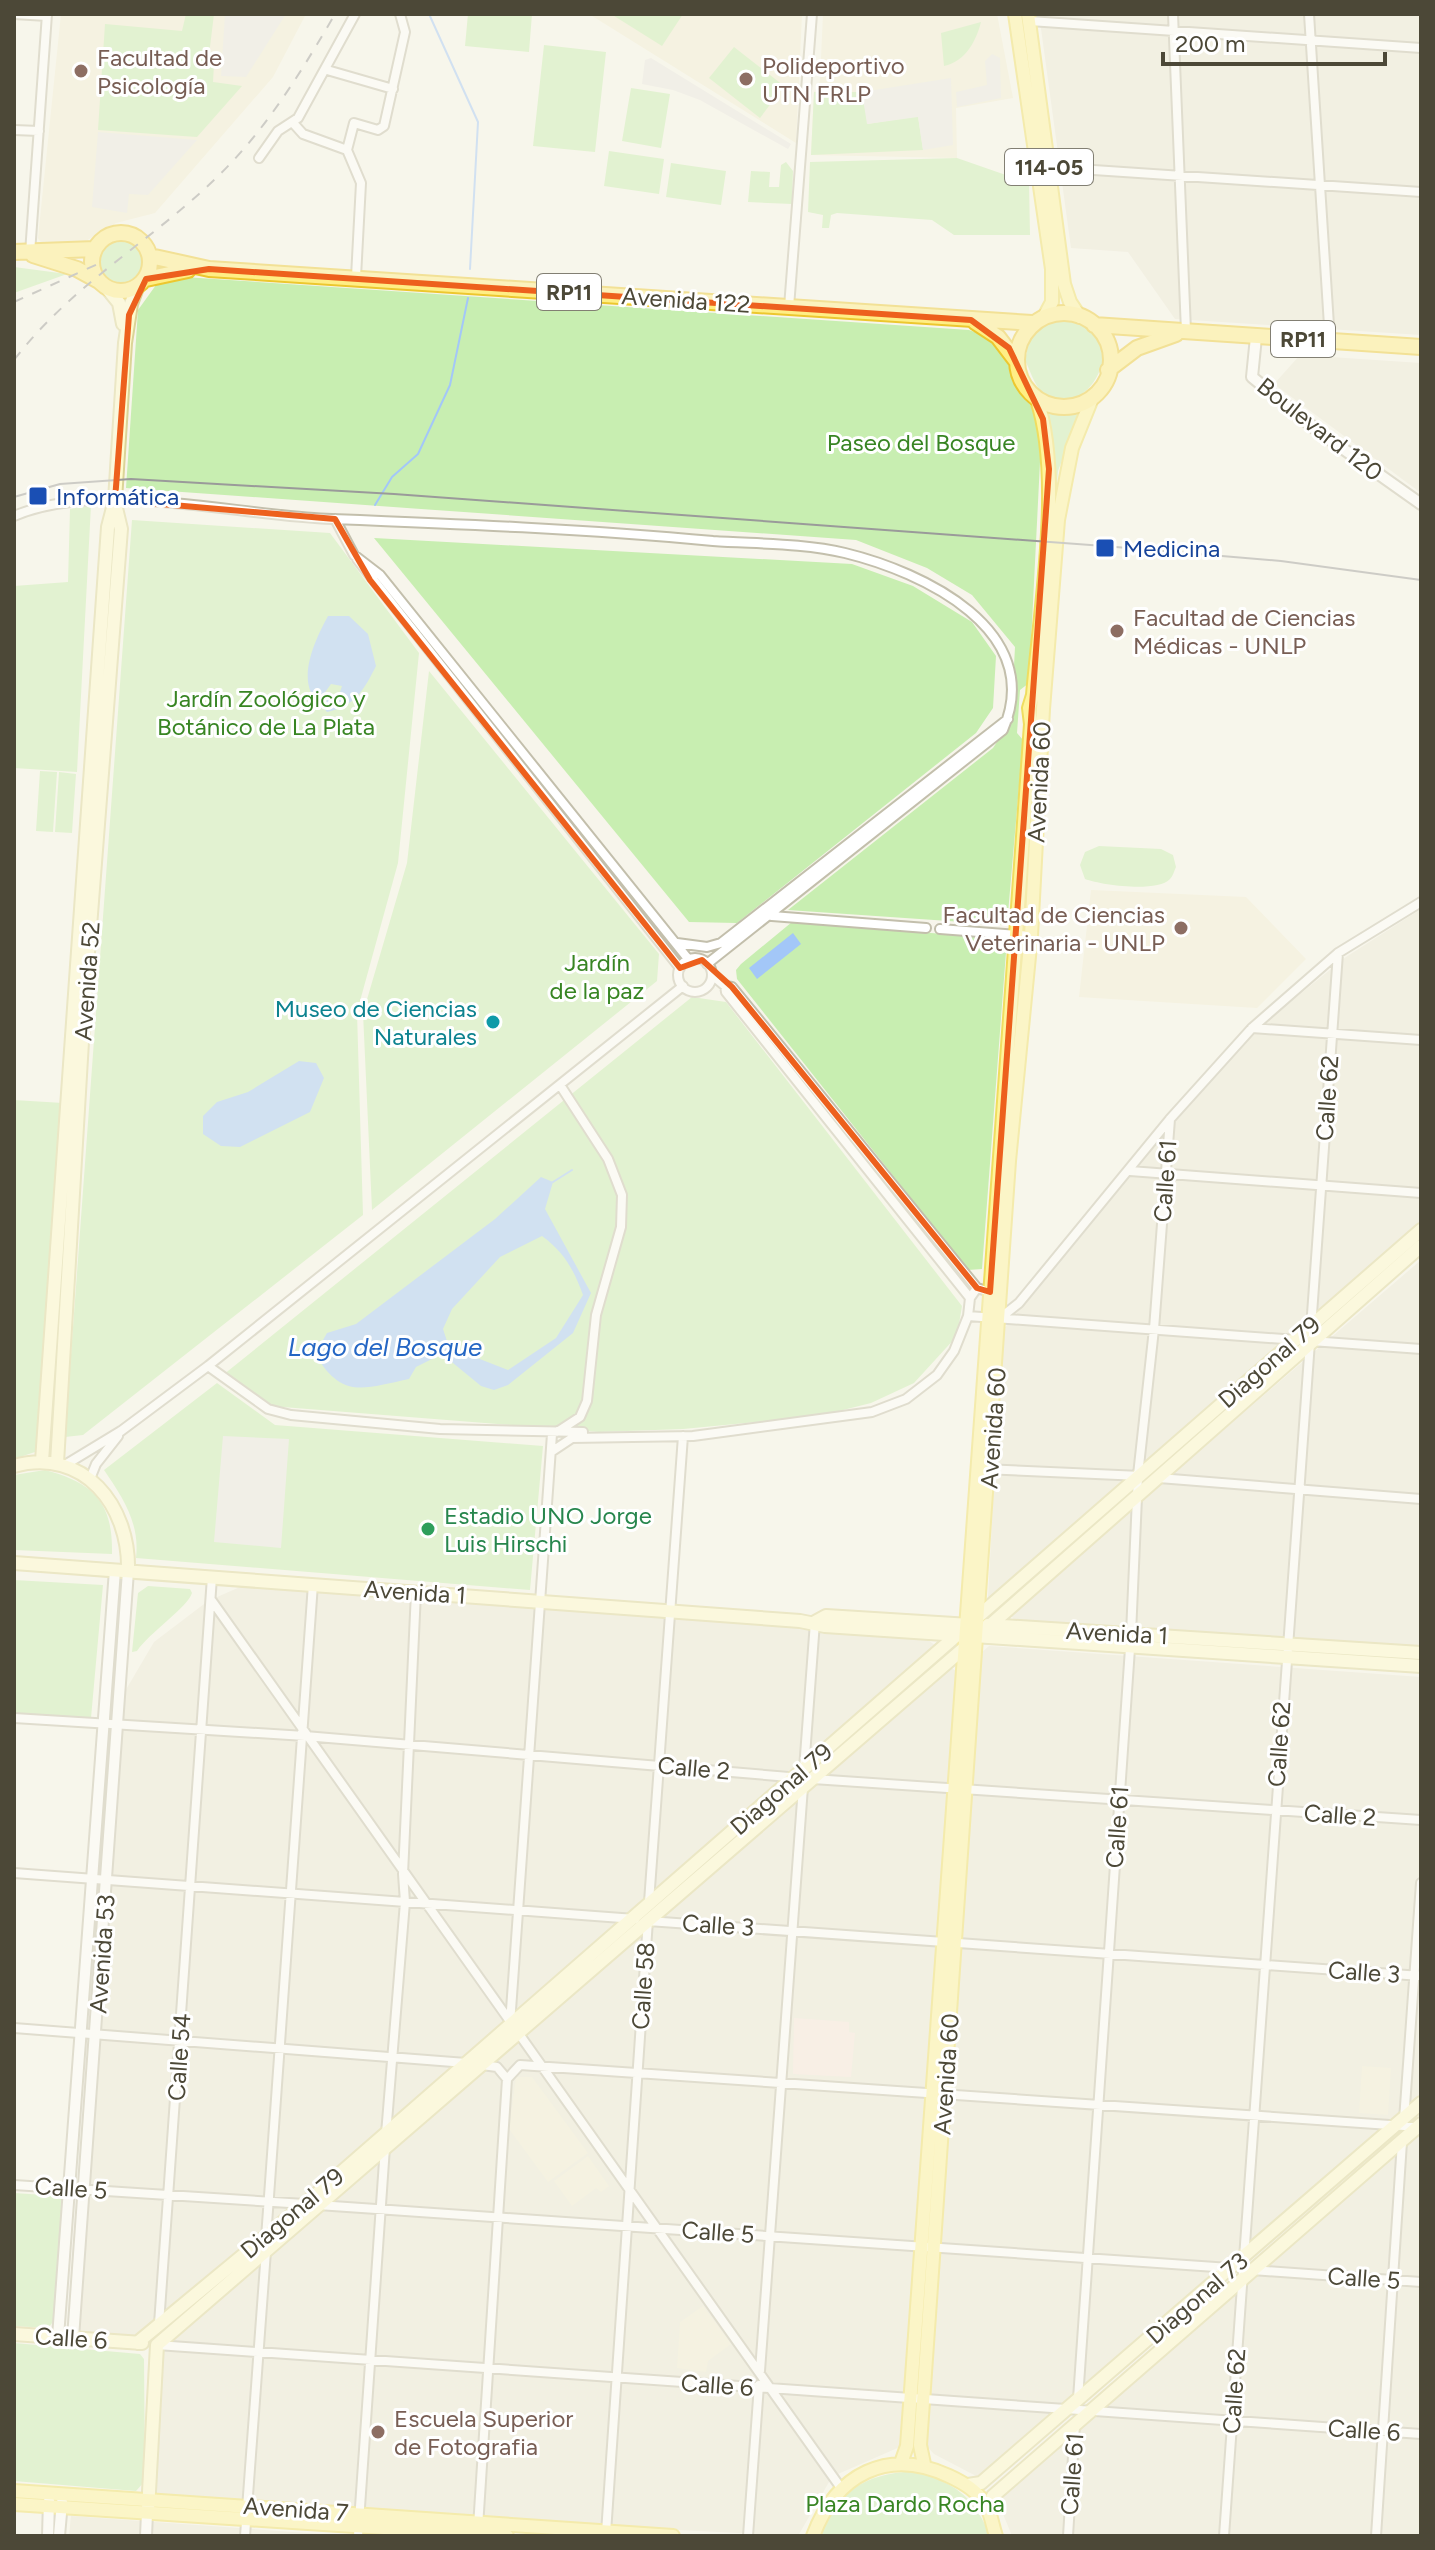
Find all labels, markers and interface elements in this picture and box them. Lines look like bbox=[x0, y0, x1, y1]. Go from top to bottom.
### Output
scale bar bbox=[1163, 16, 1385, 66]
text: 200 m bbox=[1175, 29, 1246, 58]
place label: Facultad de Psicología bbox=[97, 43, 222, 100]
place label: Polideportivo UTN FRLP bbox=[762, 51, 905, 108]
marker: Facultad de Psicología bbox=[72, 62, 90, 80]
marker: Polideportivo UTN FRLP bbox=[737, 70, 755, 88]
road number: 114-05 bbox=[1005, 149, 1093, 185]
road number: RP11 bbox=[537, 274, 601, 310]
street label: Avenida 122 bbox=[621, 281, 751, 319]
road number: RP11 bbox=[1271, 321, 1335, 357]
street label: Boulevard 120 bbox=[1251, 371, 1389, 487]
park label: Paseo del Bosque bbox=[827, 428, 1015, 457]
place label: Informática bbox=[56, 482, 179, 511]
marker: Informática bbox=[27, 485, 49, 507]
place label: Medicina bbox=[1123, 534, 1220, 563]
marker: Medicina bbox=[1094, 537, 1116, 559]
place label: Facultad de Ciencias Médicas - UNLP bbox=[1133, 603, 1355, 660]
marker: Facultad de Ciencias Médicas - UNLP bbox=[1108, 622, 1126, 640]
park label: Jardín Zoológico y Botánico de La Plata bbox=[157, 684, 375, 741]
street label: Avenida 60 bbox=[1021, 721, 1057, 843]
place label: Facultad de Ciencias Veterinaria - UNLP bbox=[943, 900, 1165, 957]
marker: Facultad de Ciencias Veterinaria - UNLP bbox=[1172, 919, 1190, 937]
street label: Avenida 52 bbox=[68, 920, 106, 1042]
park label: Jardín de la paz bbox=[550, 948, 644, 1005]
place label: Museo de Ciencias Naturales bbox=[275, 994, 477, 1051]
marker: Museo de Ciencias Naturales bbox=[484, 1013, 502, 1031]
street label: Calle 62 bbox=[1310, 1054, 1344, 1142]
street label: Calle 61 bbox=[1148, 1139, 1182, 1223]
street label: Diagonal 79 bbox=[1212, 1310, 1326, 1414]
water label: Lago del Bosque bbox=[288, 1331, 482, 1363]
street label: Avenida 60 bbox=[974, 1366, 1012, 1490]
place label: Estadio UNO Jorge Luis Hirschi bbox=[444, 1501, 652, 1558]
marker: Estadio UNO Jorge Luis Hirschi bbox=[419, 1520, 437, 1538]
street label: Avenida 1 bbox=[363, 1574, 467, 1610]
street label: Avenida 1 bbox=[1065, 1616, 1169, 1650]
street label: Calle 62 bbox=[1262, 1700, 1296, 1788]
street label: Diagonal 79 bbox=[724, 1737, 838, 1841]
street label: Calle 2 bbox=[657, 1750, 731, 1786]
street label: Calle 61 bbox=[1100, 1785, 1134, 1869]
street label: Calle 2 bbox=[1303, 1798, 1377, 1832]
street label: Avenida 53 bbox=[83, 1893, 121, 2015]
street label: Calle 3 bbox=[681, 1908, 755, 1942]
street label: Calle 58 bbox=[625, 1941, 661, 2031]
street label: Calle 3 bbox=[1327, 1955, 1401, 1989]
street label: Calle 54 bbox=[161, 2012, 197, 2102]
street label: Avenida 60 bbox=[927, 2012, 965, 2136]
street label: Diagonal 79 bbox=[235, 2162, 349, 2264]
street label: Calle 5 bbox=[34, 2171, 108, 2205]
street label: Calle 5 bbox=[681, 2215, 755, 2249]
street label: Diagonal 73 bbox=[1140, 2246, 1254, 2350]
street label: Calle 5 bbox=[1327, 2261, 1401, 2295]
street label: Calle 6 bbox=[34, 2321, 108, 2355]
street label: Calle 62 bbox=[1217, 2347, 1251, 2435]
street label: Calle 6 bbox=[680, 2368, 754, 2402]
place label: Escuela Superior de Fotografia bbox=[394, 2404, 573, 2461]
street label: Calle 6 bbox=[1327, 2413, 1401, 2447]
marker: Escuela Superior de Fotografia bbox=[369, 2423, 387, 2441]
street label: Calle 61 bbox=[1055, 2432, 1089, 2516]
park label: Plaza Dardo Rocha bbox=[805, 2489, 1005, 2518]
street label: Avenida 7 bbox=[242, 2491, 350, 2527]

